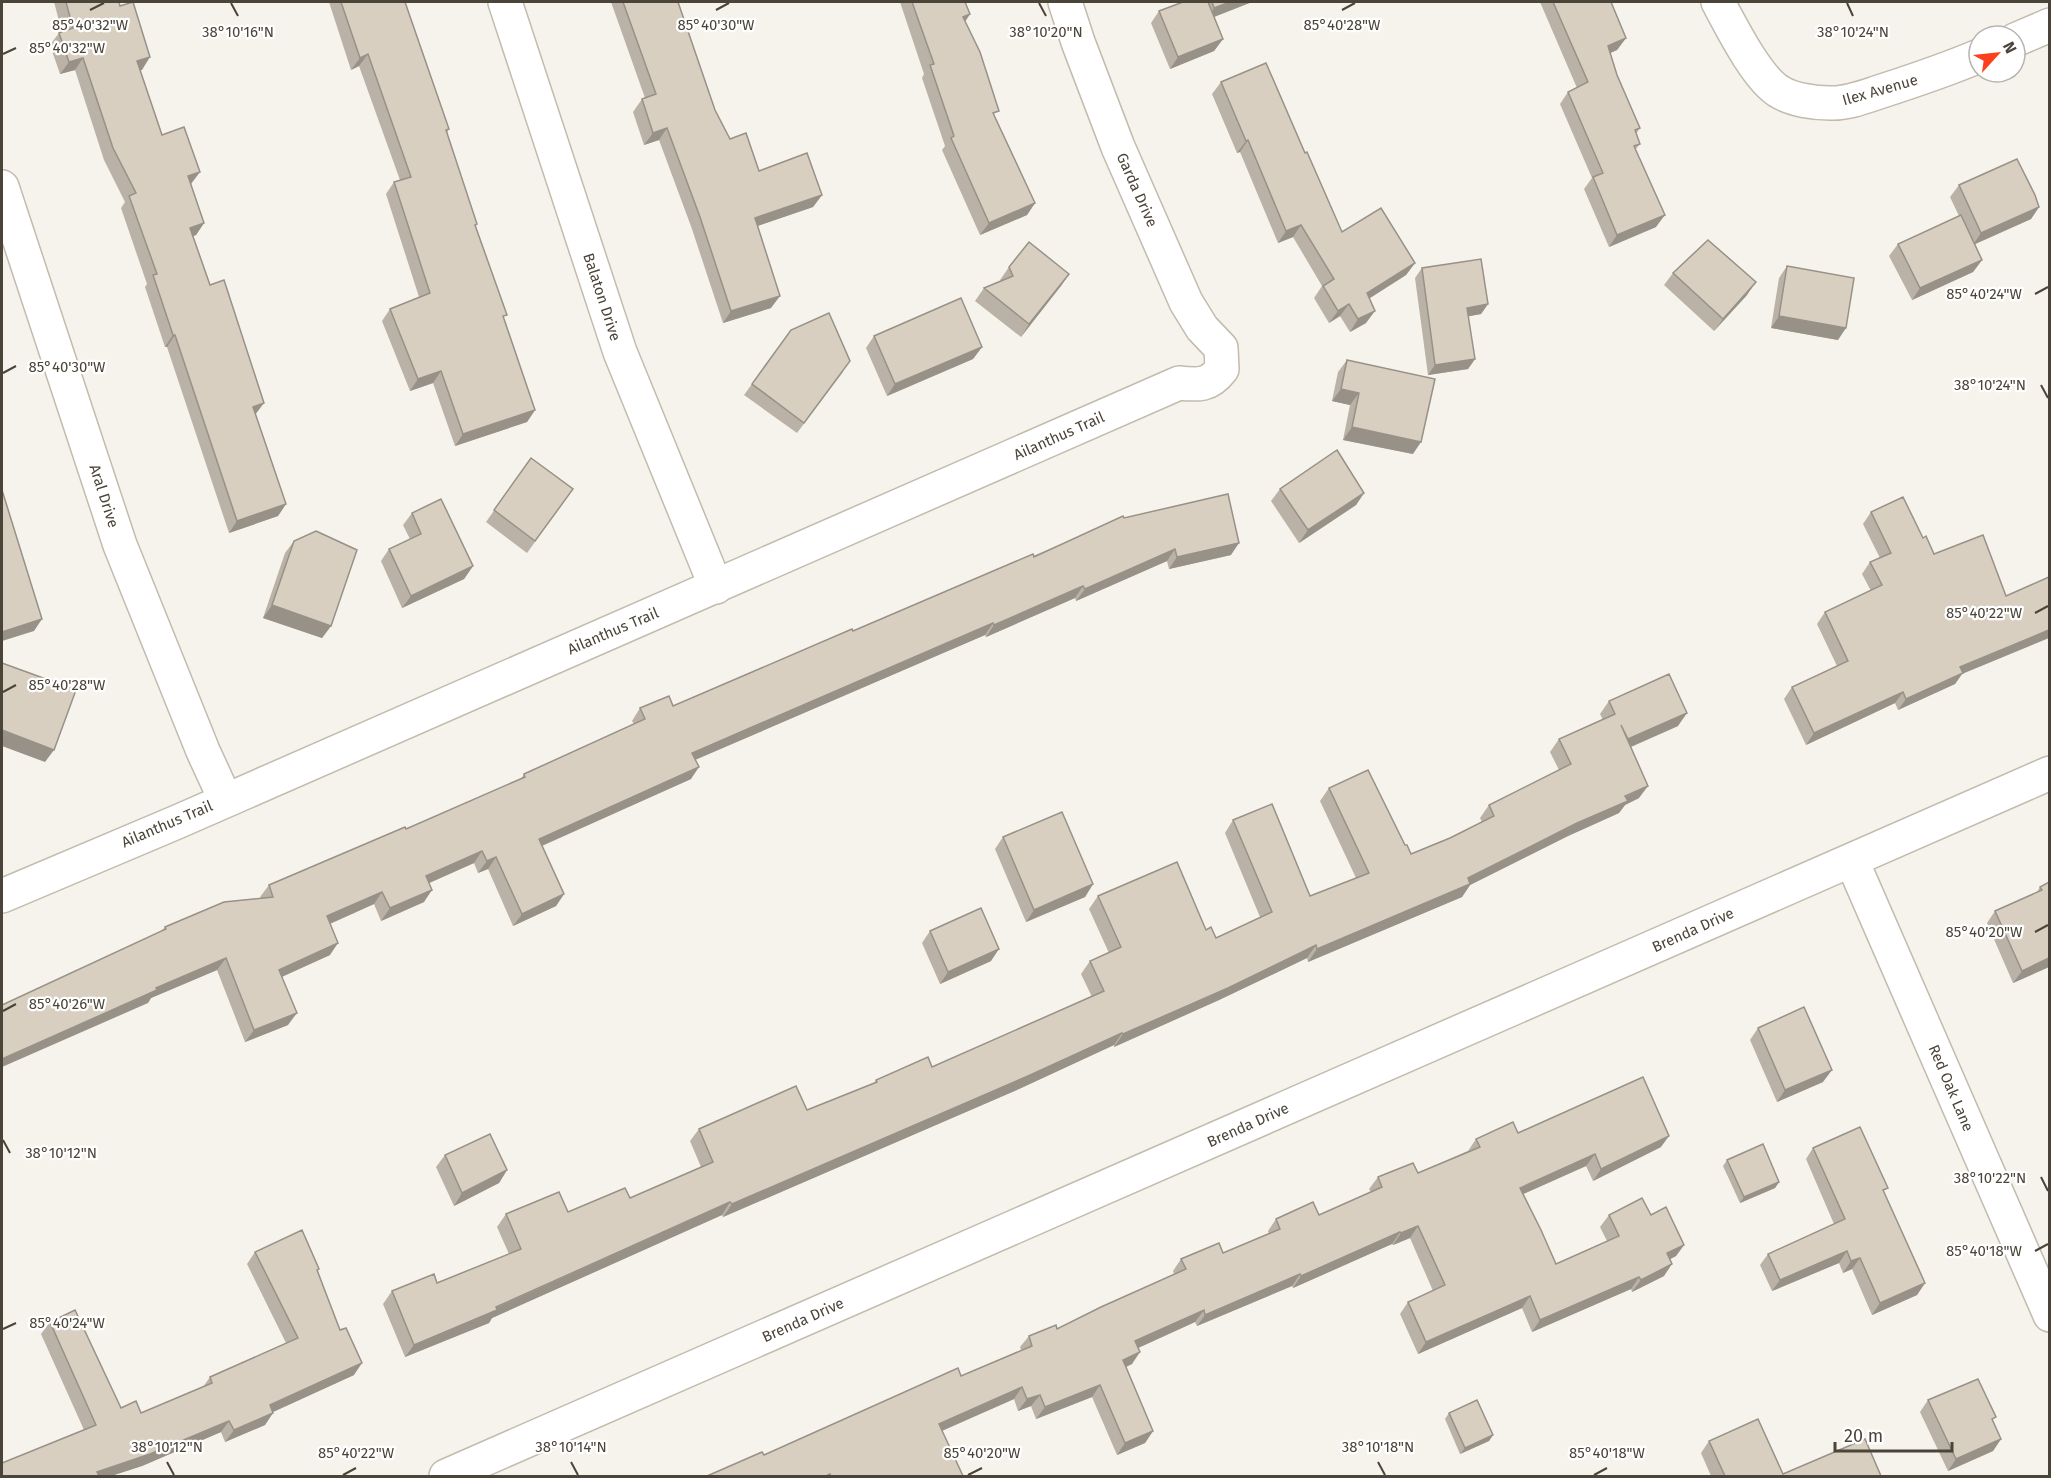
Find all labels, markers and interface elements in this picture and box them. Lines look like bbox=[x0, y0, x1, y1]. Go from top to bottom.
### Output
text: 85°40'32"W bbox=[52, 16, 129, 34]
text: 85°40'30"W bbox=[677, 16, 755, 34]
text: 85°40'28"W bbox=[1304, 16, 1381, 34]
text: 38°10'16"N bbox=[202, 23, 274, 41]
text: 38°10'20"N bbox=[1009, 23, 1083, 41]
text: 38°10'24"N bbox=[1817, 23, 1889, 41]
north arrow bbox=[1967, 24, 2027, 84]
text: N bbox=[1999, 38, 2021, 56]
text: 85°40'32"W bbox=[29, 39, 106, 57]
street label: Ilex Avenue bbox=[1840, 71, 1920, 109]
street label: Garda Drive bbox=[1113, 150, 1161, 230]
street label: Balaton Drive bbox=[579, 251, 625, 343]
text: 85°40'24"W bbox=[1946, 285, 2022, 303]
text: 85°40'30"W bbox=[28, 358, 106, 376]
text: 38°10'24"N bbox=[1954, 376, 2026, 394]
street label: Ailanthus Trail bbox=[1011, 408, 1108, 464]
street label: Aral Drive bbox=[85, 462, 123, 530]
street label: Ailanthus Trail bbox=[565, 603, 662, 658]
text: 85°40'22"W bbox=[1946, 604, 2023, 622]
text: 85°40'28"W bbox=[29, 676, 106, 694]
street label: Ailanthus Trail bbox=[119, 796, 216, 851]
street label: Brenda Drive bbox=[1649, 904, 1737, 956]
text: 85°40'20"W bbox=[1946, 923, 2023, 941]
text: 85°40'26"W bbox=[29, 995, 106, 1013]
street label: Red Oak Lane bbox=[1925, 1042, 1977, 1134]
street label: Brenda Drive bbox=[1204, 1099, 1292, 1151]
text: 38°10'12"N bbox=[25, 1144, 97, 1162]
text: 38°10'22"N bbox=[1954, 1169, 2026, 1187]
text: 85°40'18"W bbox=[1946, 1242, 2023, 1260]
street label: Brenda Drive bbox=[759, 1294, 847, 1346]
text: 85°40'24"W bbox=[29, 1314, 105, 1332]
scale bar bbox=[1835, 1415, 1952, 1453]
text: 20 m bbox=[1844, 1425, 1883, 1447]
text: 38°10'12"N bbox=[131, 1438, 203, 1456]
text: 38°10'14"N bbox=[535, 1438, 607, 1456]
text: 38°10'18"N bbox=[1342, 1438, 1414, 1456]
text: 85°40'22"W bbox=[318, 1444, 395, 1462]
text: 85°40'20"W bbox=[944, 1444, 1021, 1462]
text: 85°40'18"W bbox=[1569, 1444, 1646, 1462]

